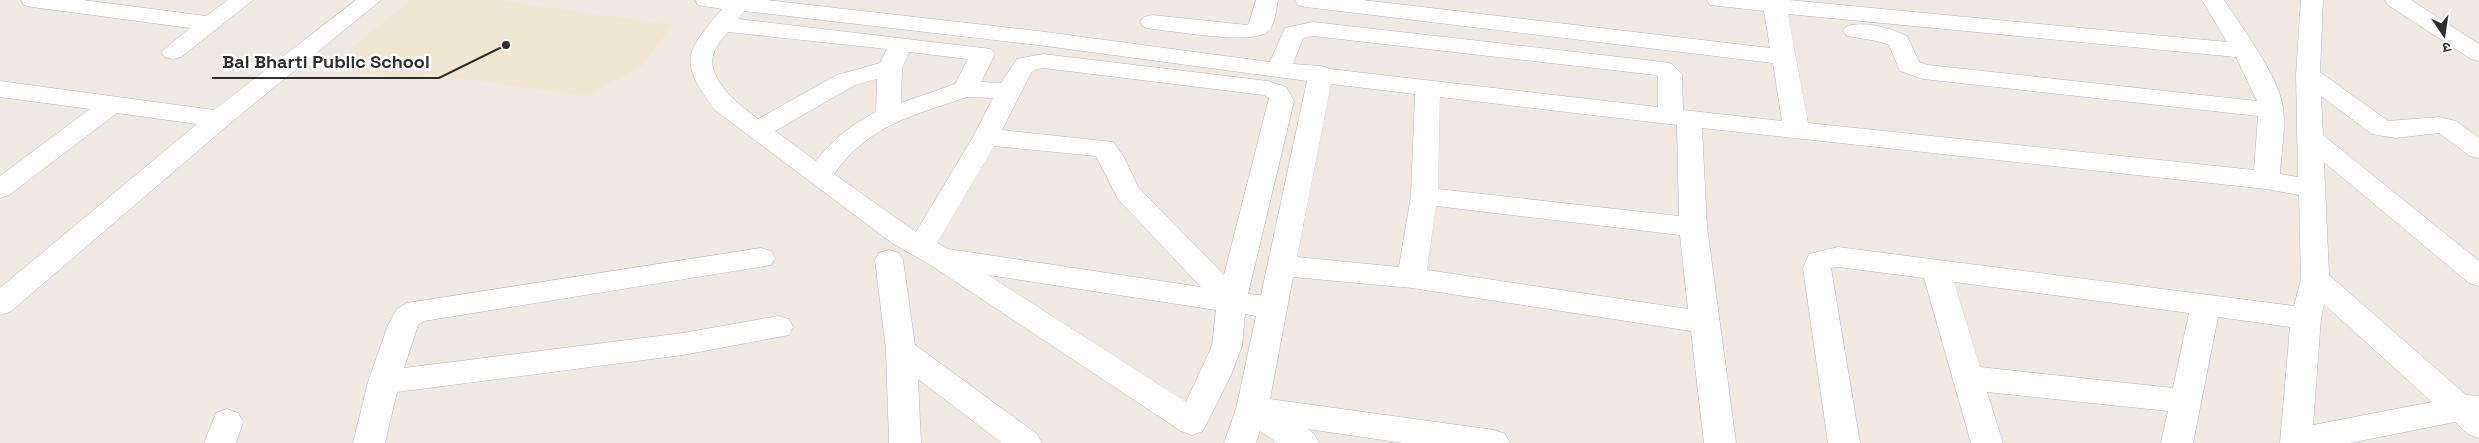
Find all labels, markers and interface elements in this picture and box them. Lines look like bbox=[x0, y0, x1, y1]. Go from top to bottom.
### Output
north arrow bbox=[2419, 10, 2469, 60]
text: उ bbox=[2440, 38, 2453, 58]
callout: Bal Bharti Public School bbox=[212, 45, 439, 78]
text: Bal Bharti Public School bbox=[222, 50, 430, 73]

